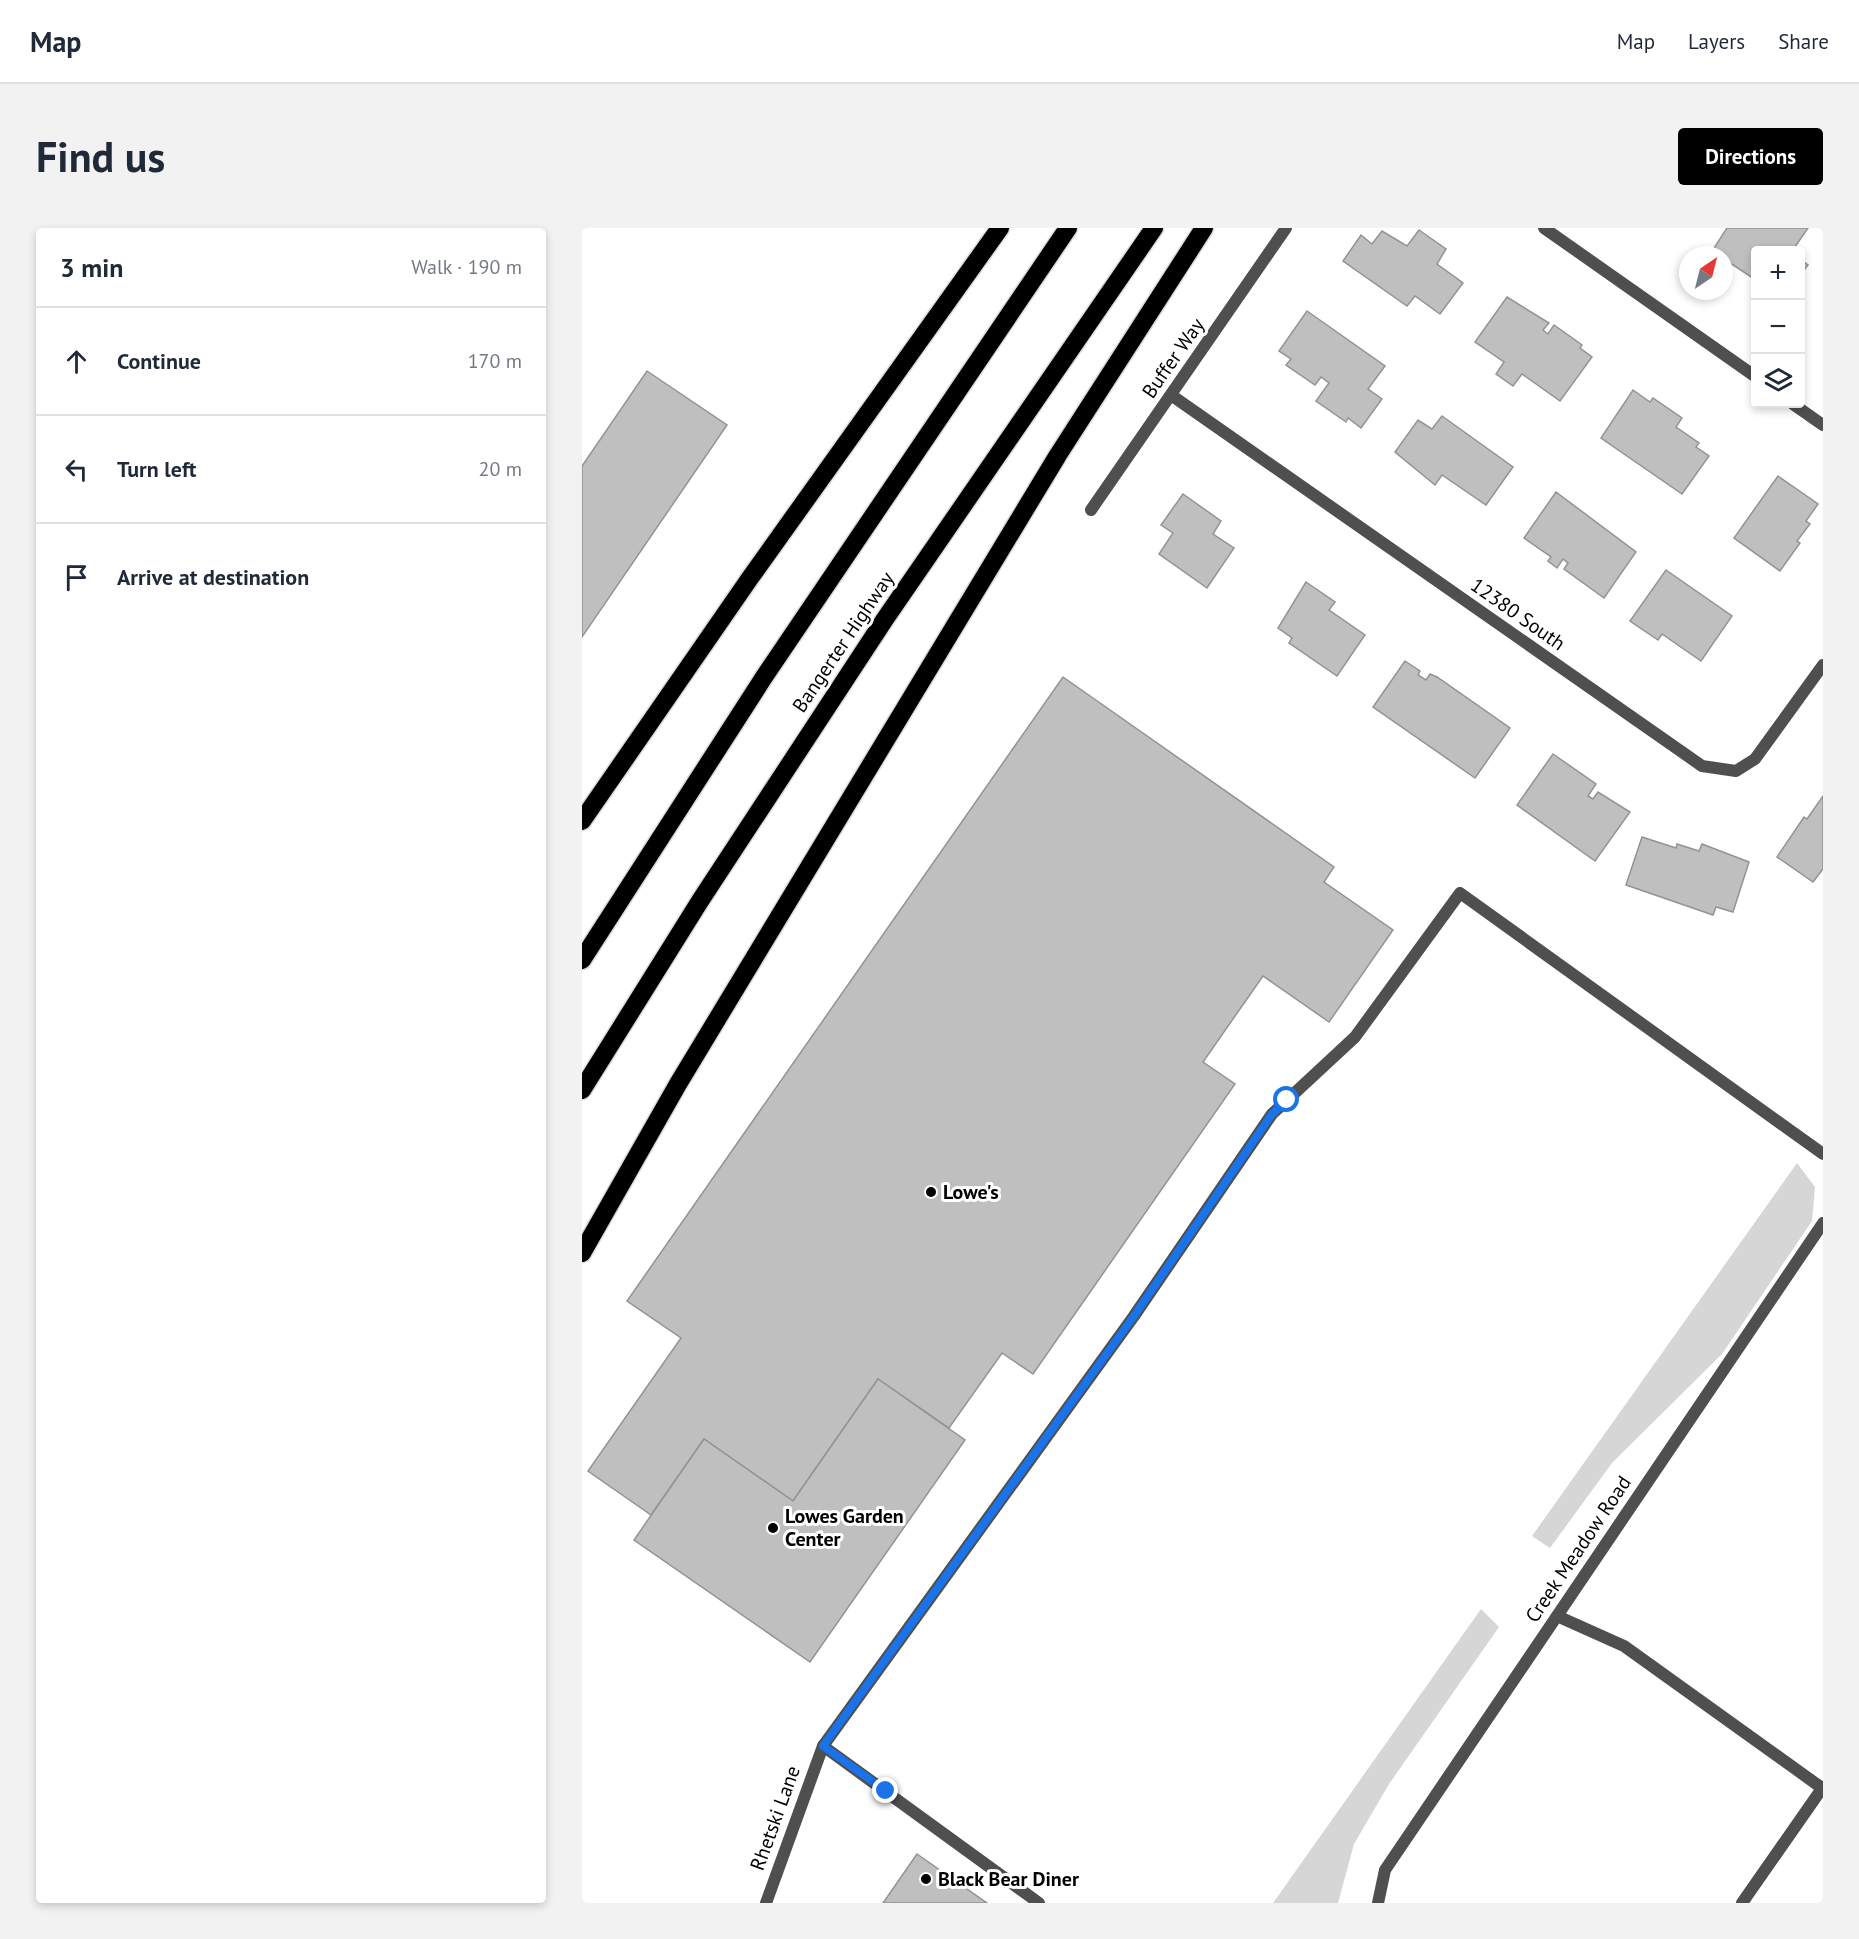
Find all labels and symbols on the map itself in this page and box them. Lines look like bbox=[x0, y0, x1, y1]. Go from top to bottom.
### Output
north arrow bbox=[1679, 246, 1733, 300]
street label: Buffer Way bbox=[1136, 312, 1210, 403]
street label: Bangerter Highway bbox=[786, 566, 900, 717]
street label: 12380 South bbox=[1466, 572, 1570, 656]
route start bbox=[1273, 1086, 1299, 1112]
place label: Lowe's bbox=[943, 1179, 999, 1205]
marker: Lowe's bbox=[924, 1185, 938, 1199]
street label: Creek Meadow Road bbox=[1519, 1471, 1637, 1627]
place label: Lowes Garden Center bbox=[785, 1503, 904, 1552]
marker: Lowes Garden Center bbox=[766, 1521, 780, 1535]
street label: Rhetski Lane bbox=[744, 1762, 806, 1874]
route end bbox=[872, 1777, 898, 1803]
place label: Black Bear Diner bbox=[938, 1866, 1079, 1892]
marker: Black Bear Diner bbox=[919, 1872, 933, 1886]

